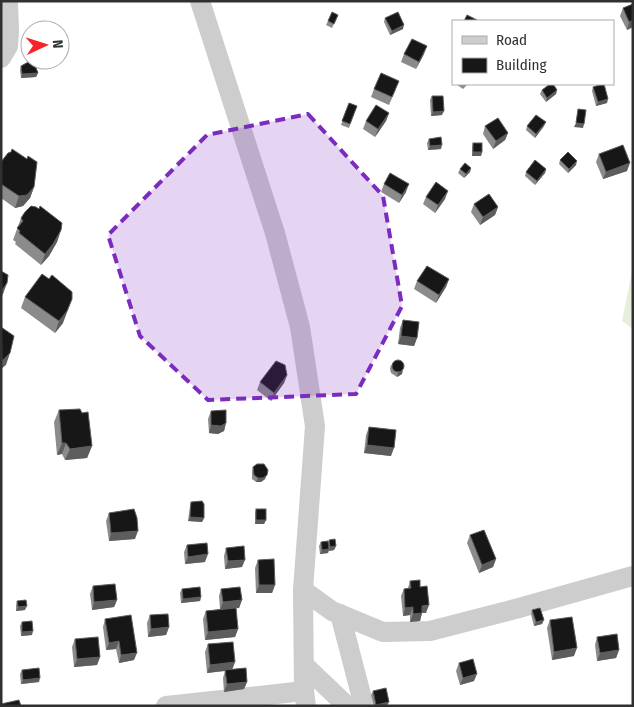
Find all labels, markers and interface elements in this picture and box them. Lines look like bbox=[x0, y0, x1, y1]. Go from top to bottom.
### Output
north arrow bbox=[20, 20, 70, 70]
legend bbox=[452, 20, 614, 85]
text: Road bbox=[496, 31, 527, 49]
text: N bbox=[49, 39, 66, 49]
text: Building bbox=[496, 56, 547, 74]

